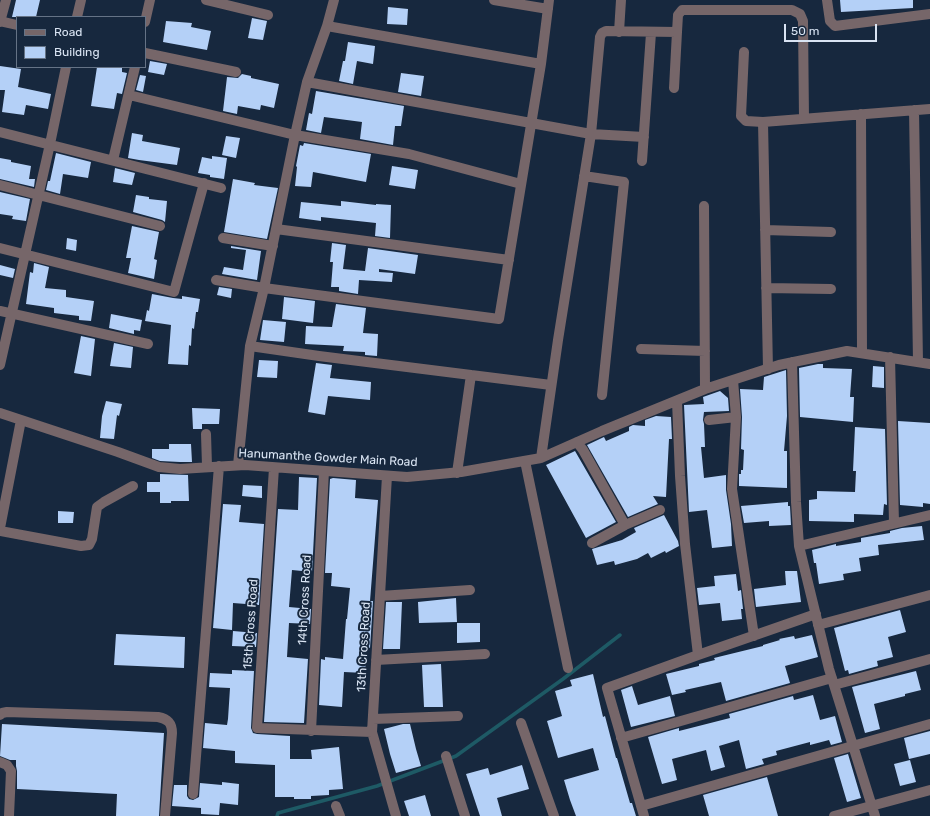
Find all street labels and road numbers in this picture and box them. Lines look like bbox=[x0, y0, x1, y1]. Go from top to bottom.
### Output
street label: Hanumanthe Gowder Main Road bbox=[238, 446, 418, 470]
street label: 14th Cross Road bbox=[295, 554, 315, 646]
street label: 15th Cross Road bbox=[241, 579, 261, 669]
street label: 13th Cross Road bbox=[354, 602, 374, 692]

